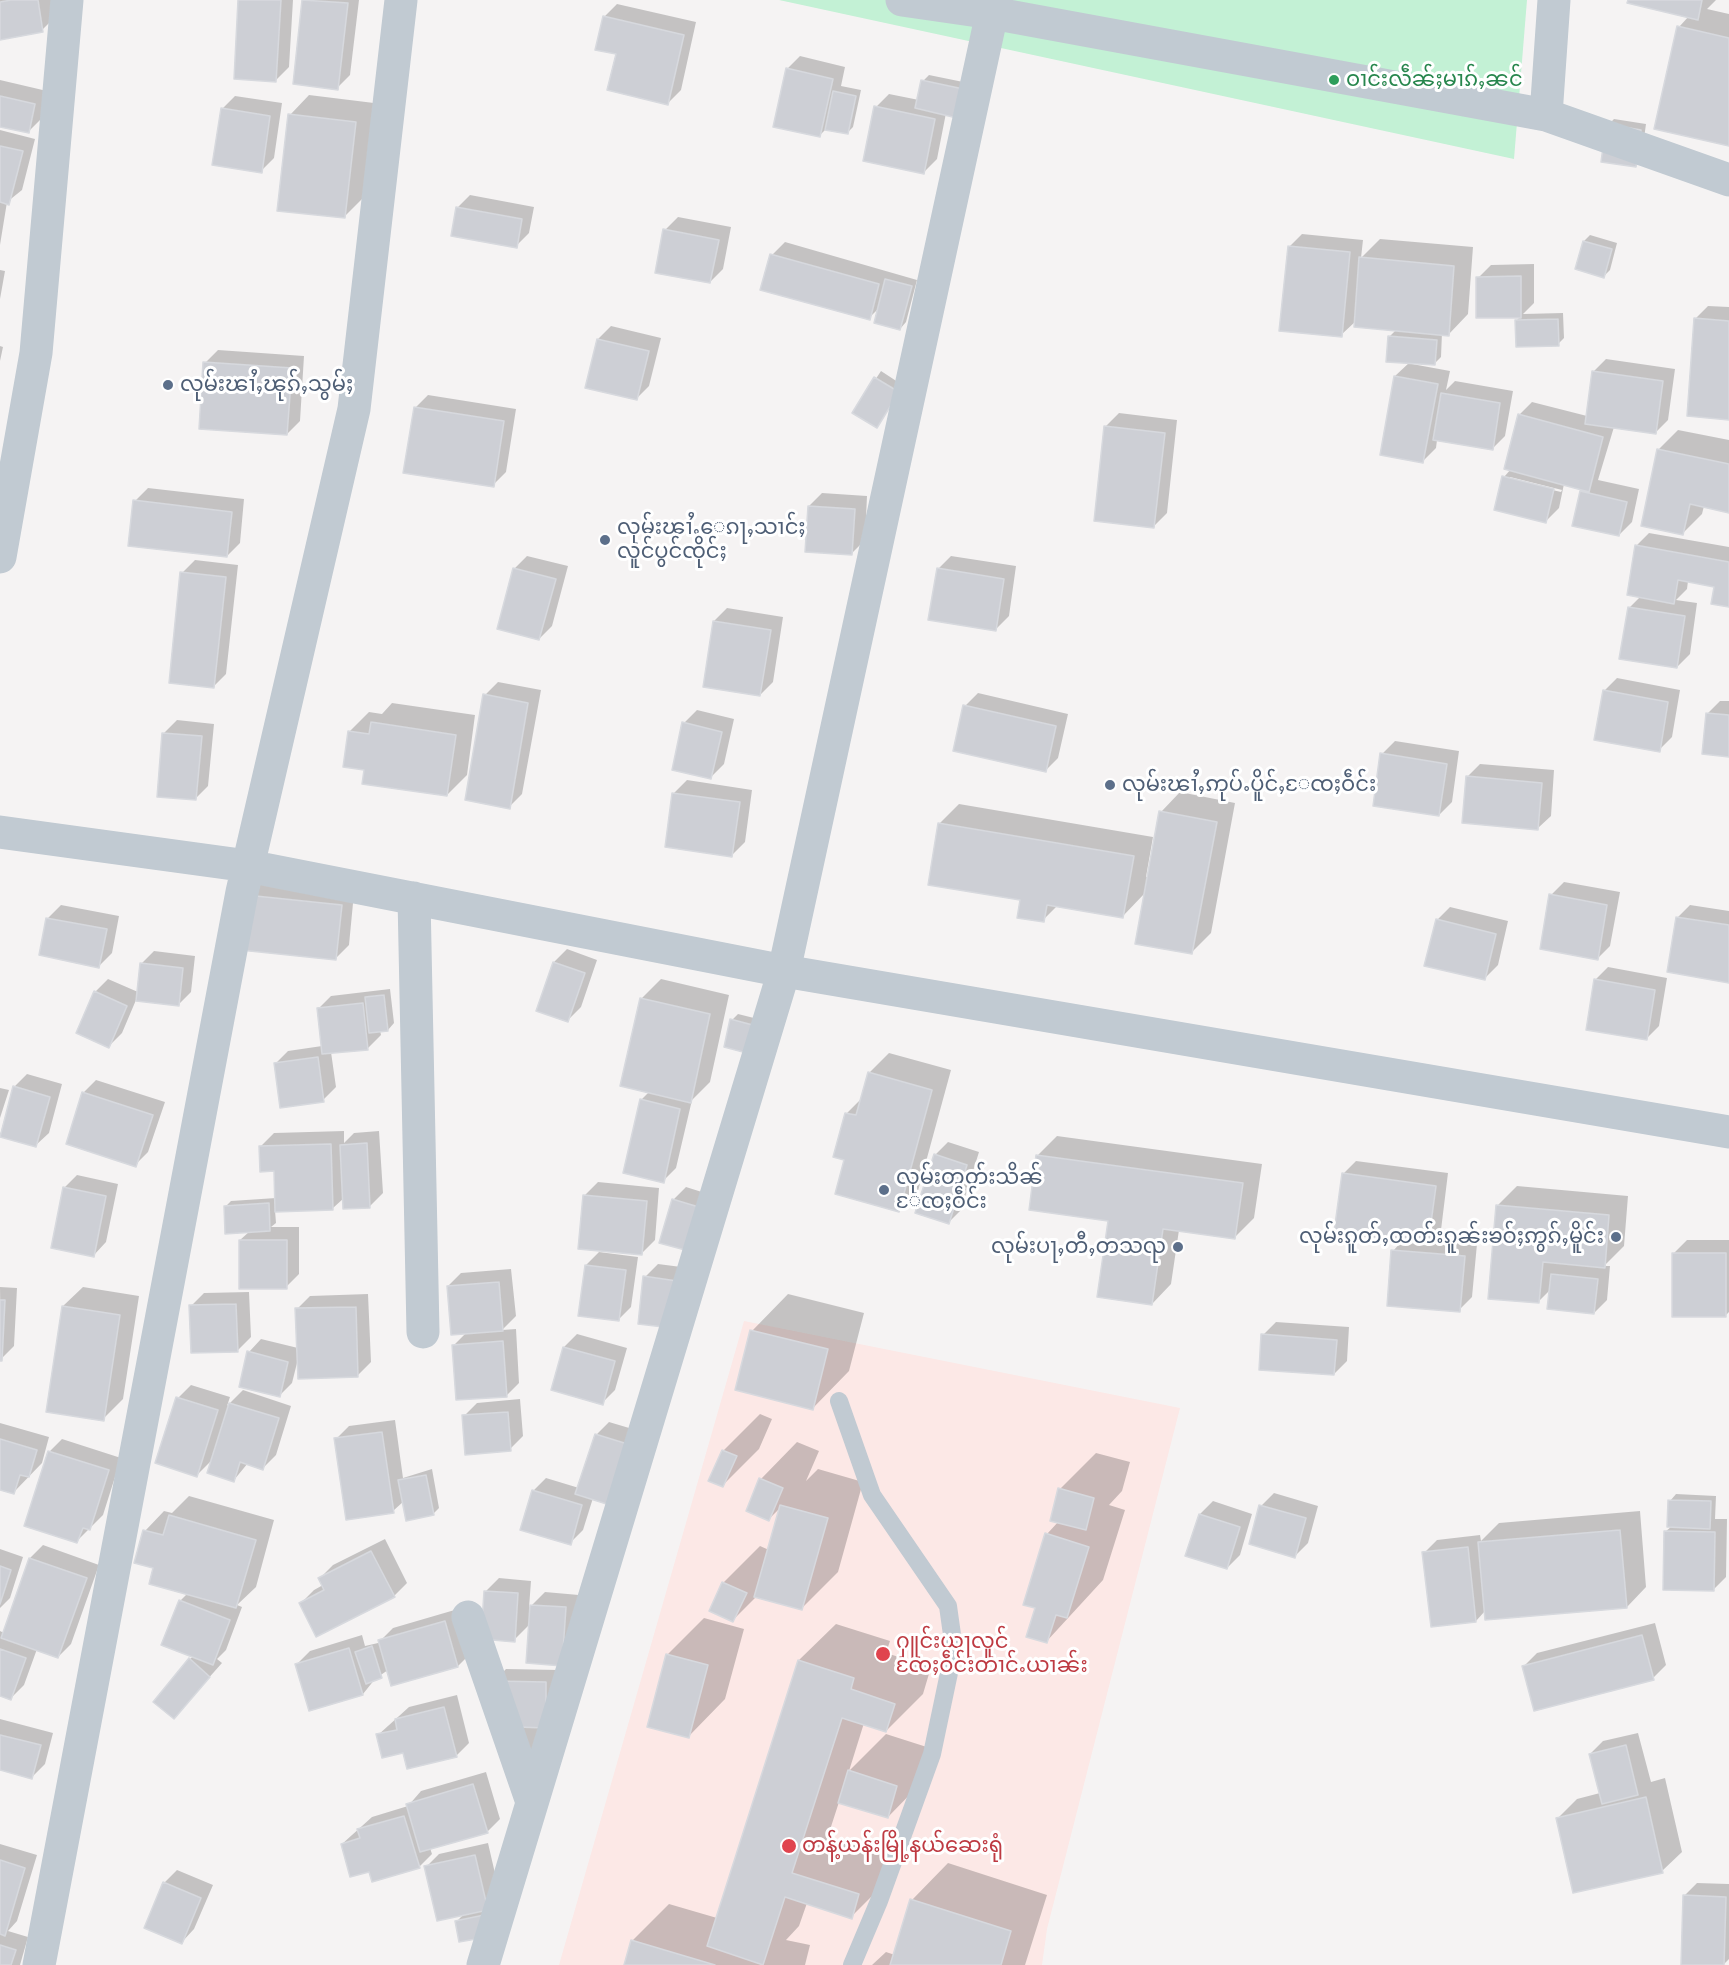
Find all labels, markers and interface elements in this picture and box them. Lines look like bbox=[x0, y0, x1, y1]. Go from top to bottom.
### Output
place label: ဝၢင်းလဵၼ်ႈမၢၵ်ႇၼင် bbox=[1346, 67, 1523, 93]
marker: ဝၢင်းလဵၼ်ႈမၢၵ်ႇၼင် bbox=[1327, 73, 1341, 87]
place label: လုမ်းၽၢႆႇၽုၵ်ႇသွမ်ႈ bbox=[180, 372, 353, 398]
marker: လုမ်းၽၢႆႇၽုၵ်ႇသွမ်ႈ bbox=[161, 378, 175, 392]
place label: လုမ်းၽၢႆႇေၵႃႇသၢင်ႈ လူင်ပွင်ၸိုင်ႈ bbox=[617, 515, 806, 565]
marker: လုမ်းၽၢႆႇေၵႃႇသၢင်ႈ လူင်ပွင်ၸိုင်ႈ bbox=[598, 533, 612, 547]
place label: လုမ်းၽၢႆႇဢုပ်ႉပိူင်ႇႄၸႈဝဵင်း bbox=[1122, 772, 1376, 798]
marker: လုမ်းၽၢႆႇဢုပ်ႉပိူင်ႇႄၸႈဝဵင်း bbox=[1103, 778, 1117, 792]
place label: လုမ်းတတ်းသိၼ် ႄၸႈဝဵင်း bbox=[896, 1165, 1043, 1215]
marker: လုမ်းတတ်းသိၼ် ႄၸႈဝဵင်း bbox=[877, 1183, 891, 1197]
place label: လုမ်းၵူတ်ႇထတ်းၵူၼ်းၶဝ်ႈဢွၵ်ႇမိူင်း bbox=[1299, 1224, 1604, 1250]
marker: လုမ်းၵူတ်ႇထတ်းၵူၼ်းၶဝ်ႈဢွၵ်ႇမိူင်း bbox=[1609, 1230, 1623, 1244]
place label: လုမ်းပႃႇတီႇတသၺ bbox=[991, 1234, 1166, 1260]
marker: လုမ်းပႃႇတီႇတသၺ bbox=[1171, 1240, 1185, 1254]
place label: ႁူင်းယႃလူင် ၸႄႈဝဵင်းတၢင်ႉယၢၼ်း bbox=[896, 1629, 1088, 1679]
marker: ႁူင်းယႃလူင် ၸႄႈဝဵင်းတၢင်ႉယၢၼ်း bbox=[874, 1645, 892, 1663]
place label: တန့်ယန်းမြို့နယ်ဆေးရုံ bbox=[802, 1833, 1003, 1859]
marker: တန့်ယန်းမြို့နယ်ဆေးရုံ bbox=[780, 1837, 798, 1855]

